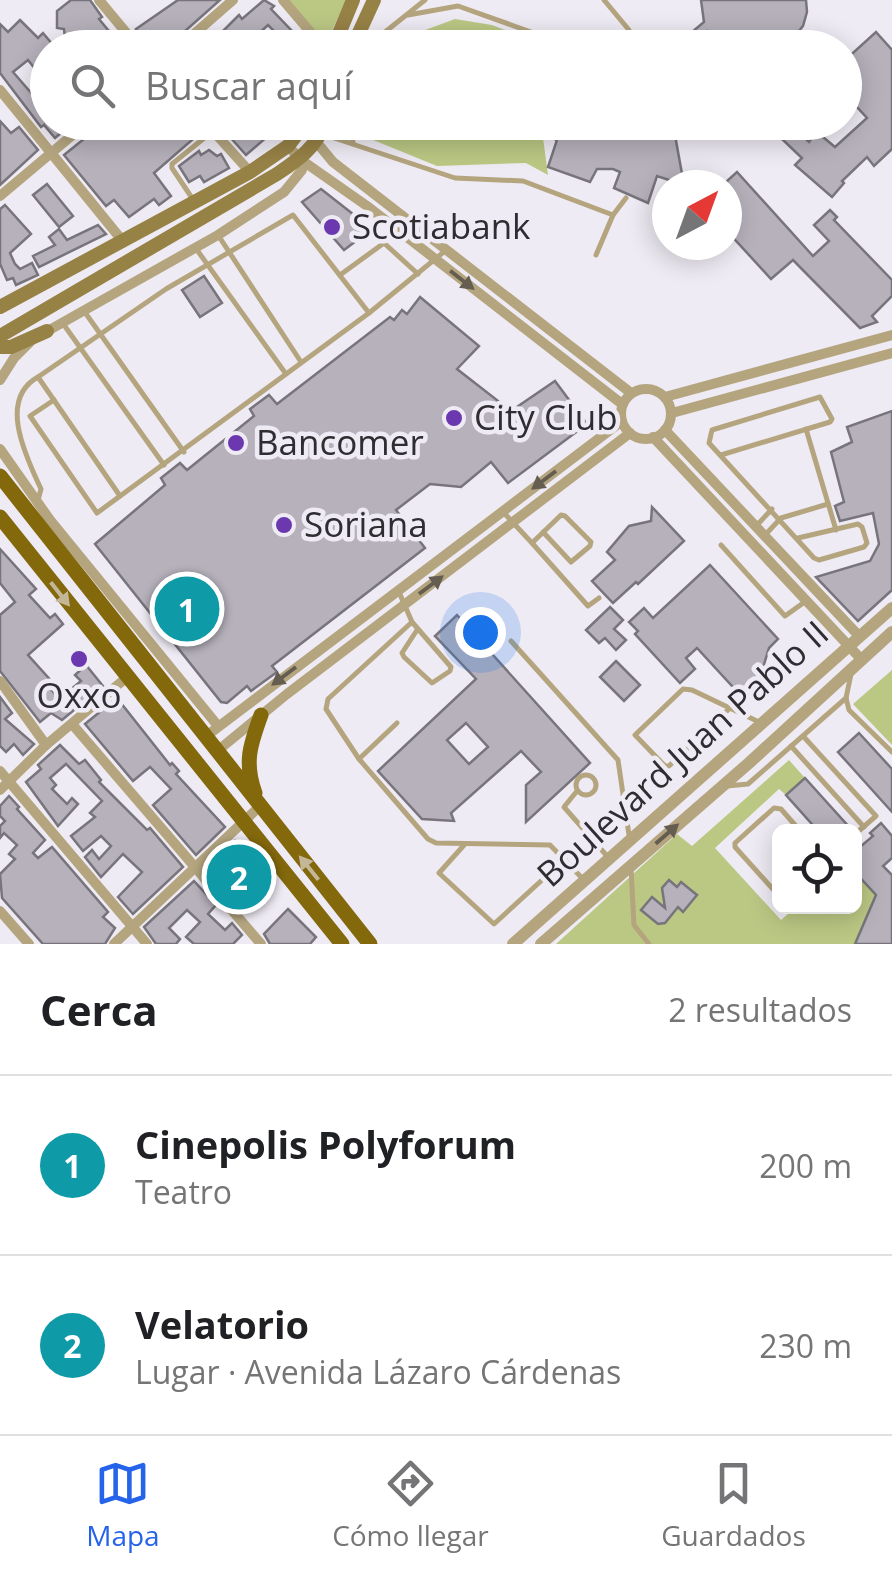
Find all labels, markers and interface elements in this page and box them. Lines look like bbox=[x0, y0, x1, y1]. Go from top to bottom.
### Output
search box bbox=[30, 30, 862, 140]
icon: search bbox=[65, 58, 120, 113]
text: Buscar aquí bbox=[145, 59, 353, 111]
north arrow bbox=[652, 170, 742, 260]
place label: Scotiabank bbox=[352, 202, 531, 249]
marker: Scotiabank bbox=[321, 216, 343, 238]
one-way arrow bbox=[450, 269, 475, 290]
place label: City Club bbox=[474, 393, 618, 440]
marker: City Club bbox=[443, 407, 465, 429]
place label: Bancomer bbox=[256, 418, 424, 465]
marker: Bancomer bbox=[225, 432, 247, 454]
one-way arrow bbox=[531, 469, 557, 489]
place label: Soriana bbox=[304, 500, 428, 547]
marker: Soriana bbox=[273, 514, 295, 536]
pin: 1 bbox=[154, 572, 220, 646]
one-way arrow bbox=[418, 575, 444, 595]
one-way arrow bbox=[49, 581, 70, 606]
your location bbox=[455, 607, 506, 658]
street label: Boulevard Juan Pablo II bbox=[526, 609, 838, 896]
marker: Oxxo bbox=[68, 648, 90, 670]
one-way arrow bbox=[271, 665, 297, 685]
place label: Oxxo bbox=[37, 671, 121, 718]
one-way arrow bbox=[654, 823, 679, 845]
map controls bbox=[772, 824, 862, 914]
button: locate bbox=[772, 824, 862, 914]
pin: 2 bbox=[206, 840, 272, 914]
one-way arrow bbox=[299, 855, 320, 881]
text: Cerca bbox=[40, 981, 158, 1038]
text: 2 resultados bbox=[668, 988, 852, 1031]
text: Cinepolis Polyforum bbox=[135, 1118, 516, 1170]
text: 1 bbox=[63, 1144, 82, 1187]
text: 200 m bbox=[759, 1144, 852, 1187]
text: Teatro bbox=[135, 1170, 232, 1213]
text: Velatorio bbox=[135, 1298, 309, 1350]
text: 2 bbox=[63, 1324, 82, 1367]
text: 230 m bbox=[759, 1324, 852, 1367]
text: Lugar · Avenida Lázaro Cárdenas bbox=[135, 1350, 621, 1393]
tab: Mapa bbox=[86, 1456, 160, 1554]
tab: Cómo llegar bbox=[332, 1456, 489, 1554]
tab: Guardados bbox=[661, 1456, 806, 1554]

